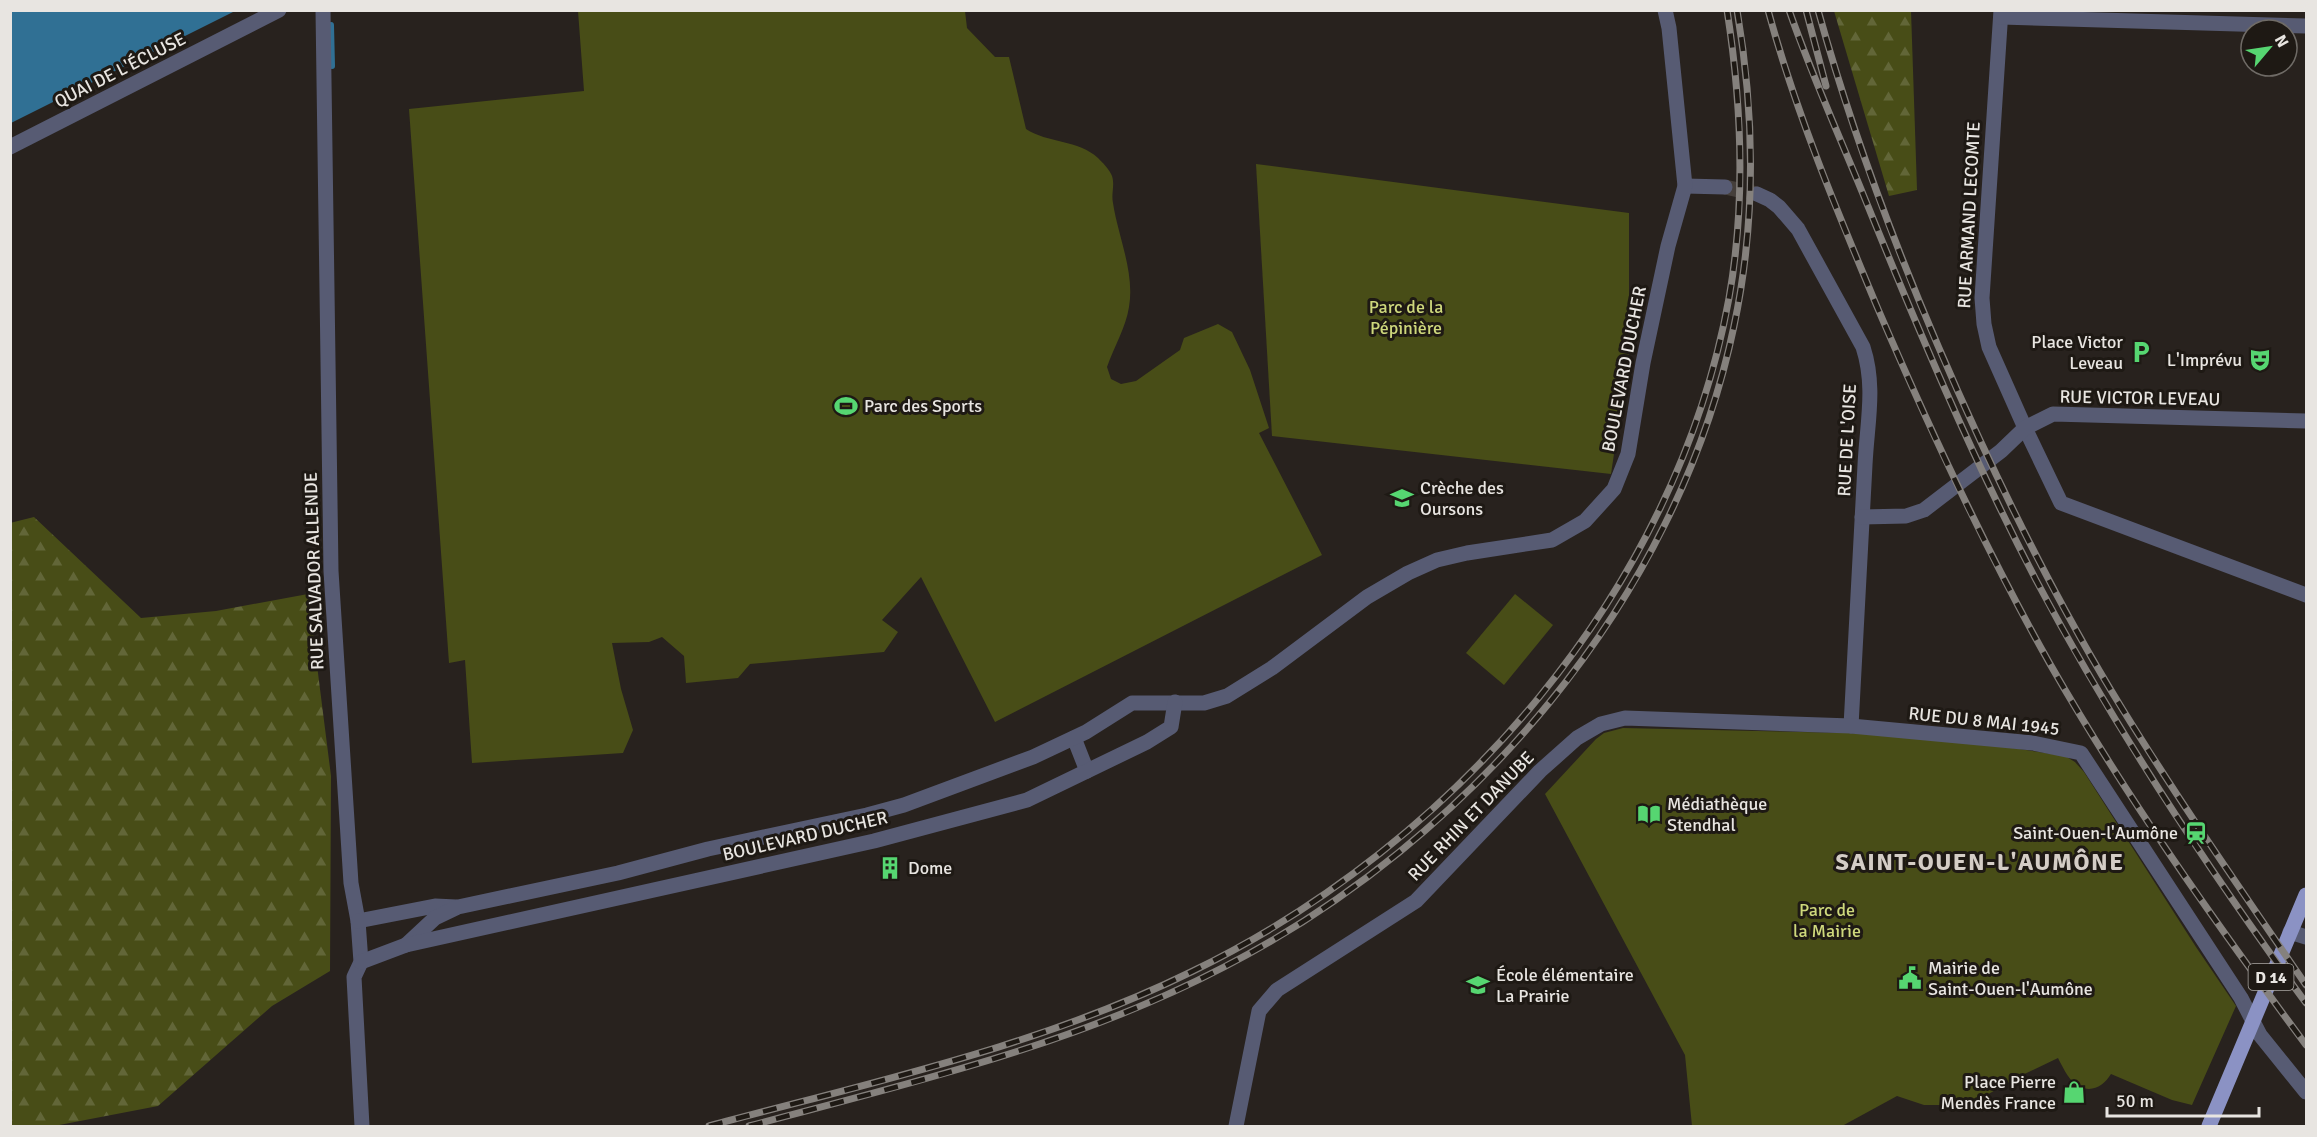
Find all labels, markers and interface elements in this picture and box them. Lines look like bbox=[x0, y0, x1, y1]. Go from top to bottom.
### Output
north arrow bbox=[2239, 18, 2299, 78]
street label: QUAI DE L'ÉCLUSE bbox=[51, 27, 189, 113]
text: N bbox=[2270, 31, 2293, 51]
street label: RUE ARMAND LECOMTE bbox=[1953, 121, 1985, 309]
street label: BOULEVARD DUCHER bbox=[1597, 284, 1651, 454]
park label: Parc de la Pépinière bbox=[1369, 296, 1443, 339]
place label: Place Victor Leveau bbox=[2031, 331, 2123, 374]
parking icon: Place Victor Leveau bbox=[2128, 339, 2154, 365]
theatre icon: L'Imprévu bbox=[2247, 347, 2273, 373]
place label: L'Imprévu bbox=[2167, 349, 2242, 371]
street label: RUE DE L'OISE bbox=[1833, 383, 1861, 497]
street label: RUE VICTOR LEVEAU bbox=[2059, 386, 2221, 410]
sports icon: Parc des Sports bbox=[833, 393, 859, 419]
place label: Parc des Sports bbox=[864, 395, 982, 417]
street label: RUE SALVADOR ALLENDE bbox=[300, 472, 328, 670]
place label: Crèche des Oursons bbox=[1420, 477, 1504, 520]
school or university icon: Crèche des Oursons bbox=[1389, 485, 1415, 511]
street label: RUE DU 8 MAI 1945 bbox=[1907, 702, 2061, 740]
street label: RUE RHIN ET DANUBE bbox=[1403, 747, 1539, 885]
place label: Médiathèque Stendhal bbox=[1667, 793, 1767, 836]
library icon: Médiathèque Stendhal bbox=[1636, 801, 1662, 827]
street label: BOULEVARD DUCHER bbox=[720, 806, 890, 866]
station icon: Saint-Ouen-l'Aumône bbox=[2183, 820, 2209, 846]
place label: Saint-Ouen-l'Aumône bbox=[2013, 822, 2178, 844]
district label: SAINT-OUEN-L'AUMÔNE bbox=[1836, 847, 2124, 877]
building icon: Dome bbox=[877, 855, 903, 881]
place label: Dome bbox=[908, 857, 952, 879]
park label: Parc de la Mairie bbox=[1793, 899, 1861, 942]
place label: Mairie de Saint-Ouen-l'Aumône bbox=[1928, 957, 2093, 1000]
place label: École élémentaire La Prairie bbox=[1496, 964, 1634, 1007]
road number: D 14 bbox=[2248, 964, 2294, 990]
public building icon: Mairie de Saint-Ouen-l'Aumône bbox=[1897, 965, 1923, 991]
school or university icon: École élémentaire La Prairie bbox=[1465, 972, 1491, 998]
place label: Place Pierre Mendès France bbox=[1940, 1071, 2056, 1114]
shop icon: Place Pierre Mendès France bbox=[2061, 1079, 2087, 1105]
scale bar bbox=[2107, 1080, 2258, 1118]
text: 50 m bbox=[2116, 1090, 2154, 1112]

